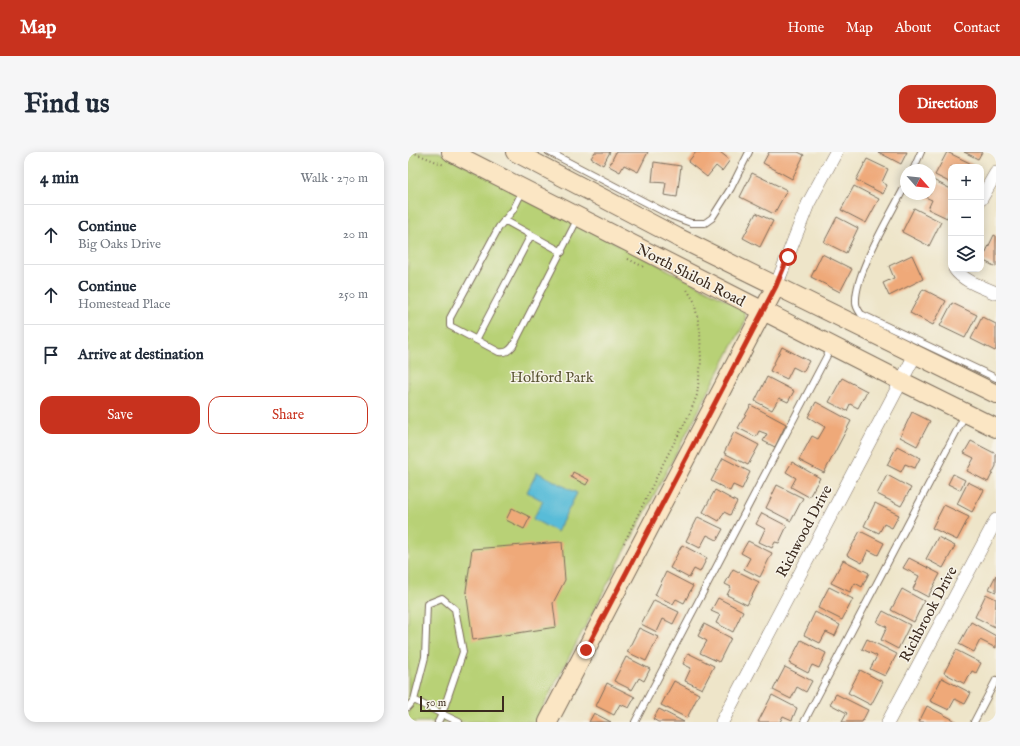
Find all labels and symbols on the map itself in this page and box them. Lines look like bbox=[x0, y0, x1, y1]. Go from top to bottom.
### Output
north arrow bbox=[900, 164, 936, 200]
street label: North Shiloh Road bbox=[633, 240, 749, 311]
route start bbox=[779, 248, 797, 266]
park label: Holford Park bbox=[510, 368, 595, 387]
street label: Richwood Drive bbox=[772, 482, 837, 581]
street label: Richbrook Drive bbox=[895, 563, 962, 665]
route end bbox=[577, 641, 595, 659]
scale bar bbox=[420, 694, 504, 713]

